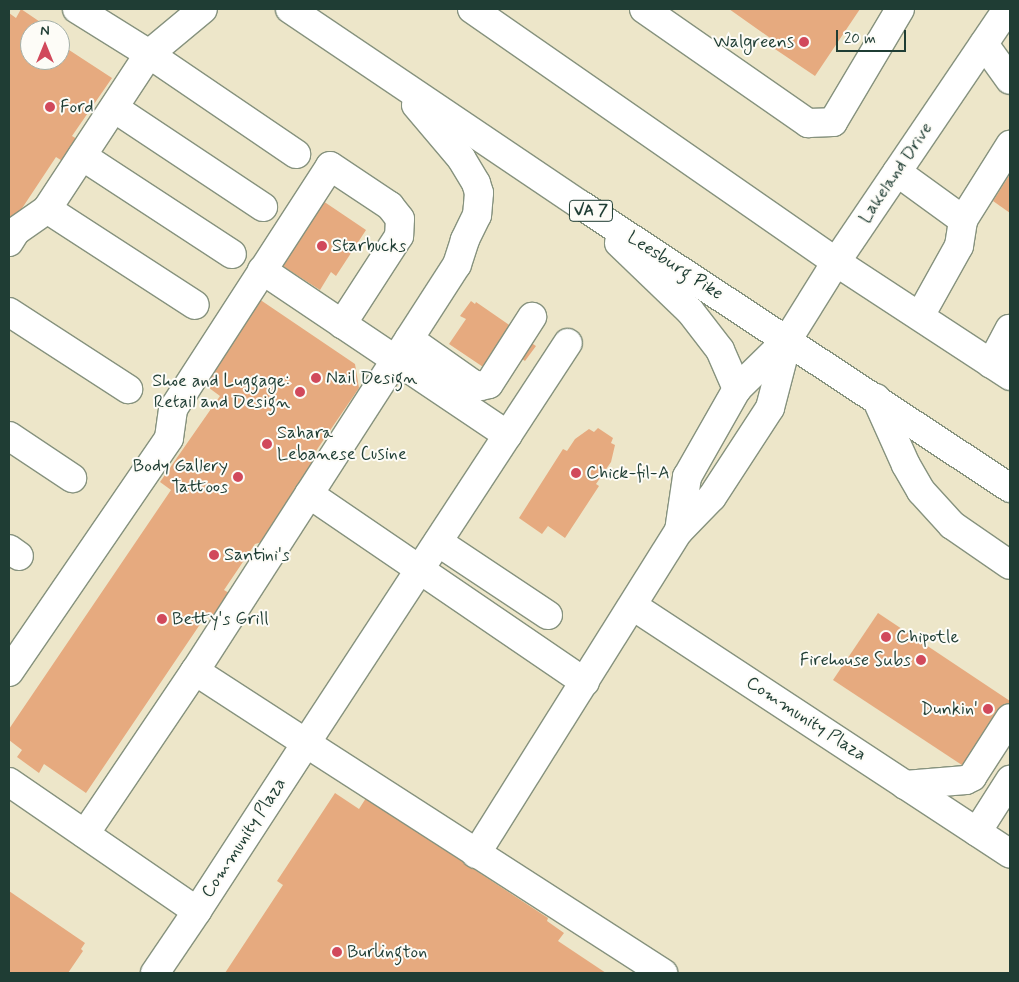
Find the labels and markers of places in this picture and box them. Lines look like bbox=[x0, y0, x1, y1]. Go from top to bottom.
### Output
place label: Walgreens bbox=[713, 31, 794, 53]
marker: Walgreens bbox=[798, 36, 810, 48]
place label: Ford bbox=[60, 96, 94, 118]
marker: Ford bbox=[44, 101, 56, 113]
place label: Starbucks bbox=[332, 235, 406, 257]
marker: Starbucks bbox=[316, 240, 328, 252]
place label: Nail Design bbox=[326, 367, 412, 389]
place label: Shoe and Luggage: Retail and Design bbox=[152, 371, 290, 414]
marker: Nail Design bbox=[310, 372, 322, 384]
marker: Shoe and Luggage: Retail and Design bbox=[294, 386, 306, 398]
place label: Sahara Lebanese Cusine bbox=[277, 423, 417, 466]
marker: Sahara Lebanese Cusine bbox=[261, 438, 273, 450]
place label: Body Gallery Tattoos bbox=[133, 456, 228, 498]
place label: Chick-fil-A bbox=[586, 462, 670, 484]
marker: Chick-fil-A bbox=[570, 467, 582, 479]
marker: Body Gallery Tattoos bbox=[232, 471, 244, 483]
place label: Santini's bbox=[224, 544, 290, 566]
marker: Santini's bbox=[208, 549, 220, 561]
place label: Betty's Grill bbox=[172, 608, 267, 630]
marker: Betty's Grill bbox=[156, 613, 168, 625]
place label: Chipotle bbox=[896, 626, 959, 648]
marker: Chipotle bbox=[880, 631, 892, 643]
place label: Firehouse Subs bbox=[801, 649, 911, 671]
marker: Firehouse Subs bbox=[915, 654, 927, 666]
place label: Dunkin' bbox=[921, 698, 978, 720]
marker: Dunkin' bbox=[982, 703, 994, 715]
place label: Burlington bbox=[347, 941, 427, 963]
marker: Burlington bbox=[331, 946, 343, 958]

